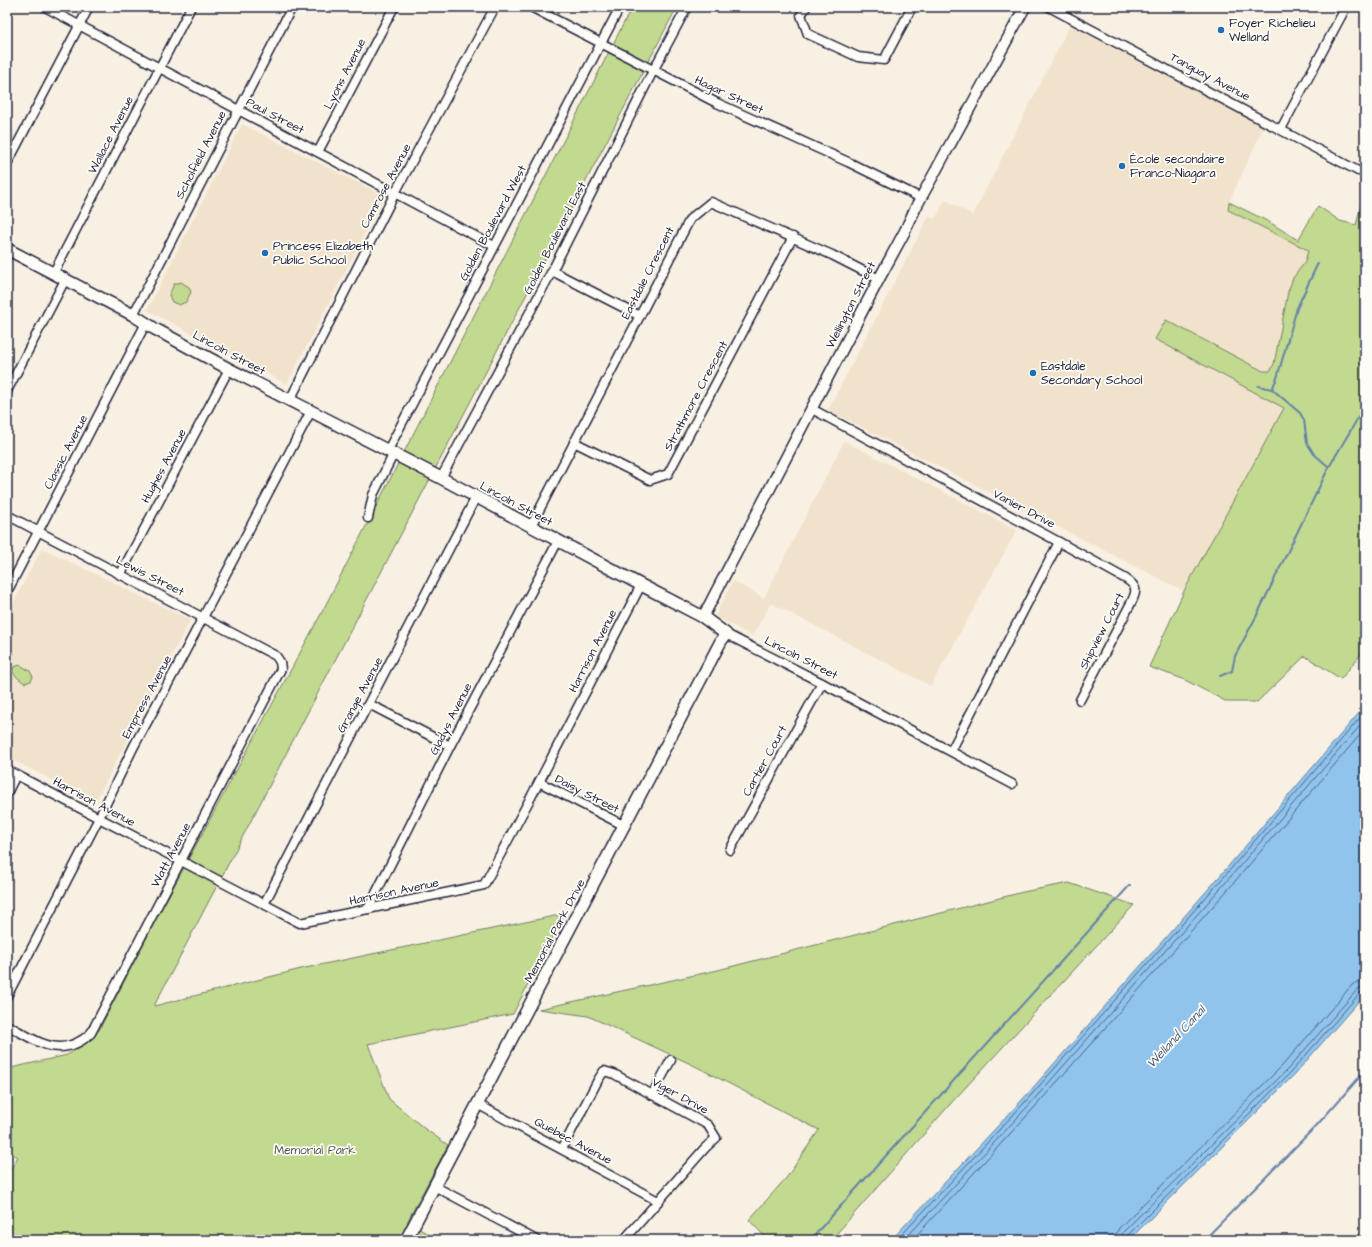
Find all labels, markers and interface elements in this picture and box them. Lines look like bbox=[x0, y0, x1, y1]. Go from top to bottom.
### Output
place label: Foyer Richelieu Welland bbox=[1229, 15, 1315, 46]
marker: Foyer Richelieu Welland bbox=[1216, 25, 1226, 35]
street label: Lyons Avenue bbox=[320, 35, 371, 113]
street label: Tanguay Avenue bbox=[1167, 49, 1253, 106]
street label: Hagar Street bbox=[691, 72, 766, 119]
street label: Wallace Avenue bbox=[84, 93, 138, 177]
street label: Paul Street bbox=[243, 94, 307, 138]
street label: Scholfield Avenue bbox=[171, 107, 231, 202]
street label: Camrose Avenue bbox=[357, 140, 416, 231]
place label: École secondaire Franco-Niagara bbox=[1130, 151, 1225, 183]
marker: École secondaire Franco-Niagara bbox=[1117, 161, 1127, 171]
street label: Golden Boulevard West bbox=[455, 162, 531, 284]
street label: Golden Boulevard East bbox=[519, 179, 591, 297]
street label: Eastdale Crescent bbox=[617, 224, 679, 322]
place label: Princess Elizabeth Public School bbox=[273, 238, 373, 269]
marker: Princess Elizabeth Public School bbox=[260, 248, 270, 258]
street label: Wellington Street bbox=[822, 259, 881, 352]
street label: Lincoln Street bbox=[190, 327, 269, 379]
street label: Strathmore Crescent bbox=[660, 338, 732, 454]
place label: Eastdale Secondary School bbox=[1041, 358, 1143, 390]
marker: Eastdale Secondary School bbox=[1028, 368, 1038, 378]
street label: Classic Avenue bbox=[40, 411, 92, 492]
street label: Hughes Avenue bbox=[137, 425, 192, 507]
street label: Lincoln Street bbox=[477, 478, 556, 530]
street label: Vanier Drive bbox=[990, 485, 1059, 533]
street label: Lewis Street bbox=[113, 552, 187, 600]
street label: Shipview Court bbox=[1075, 590, 1129, 672]
street label: Harrison Avenue bbox=[565, 606, 621, 695]
street label: Lincoln Street bbox=[761, 632, 841, 684]
street label: Empress Avenue bbox=[118, 652, 176, 742]
street label: Grange Avenue bbox=[333, 654, 388, 736]
street label: Gladys Avenue bbox=[426, 680, 478, 758]
street label: Cartier Court bbox=[739, 722, 792, 800]
street label: Daisy Street bbox=[551, 771, 622, 818]
street label: Harrison Avenue bbox=[50, 773, 139, 831]
street label: Watt Avenue bbox=[147, 819, 195, 890]
street label: Harrison Avenue bbox=[348, 874, 441, 910]
street label: Memorial Park Drive bbox=[520, 876, 590, 986]
water label: Welland Canal bbox=[1142, 1000, 1211, 1072]
street label: Viger Drive bbox=[648, 1073, 712, 1120]
street label: Quebec Avenue bbox=[531, 1113, 615, 1169]
park label: Memorial Park bbox=[274, 1142, 356, 1159]

